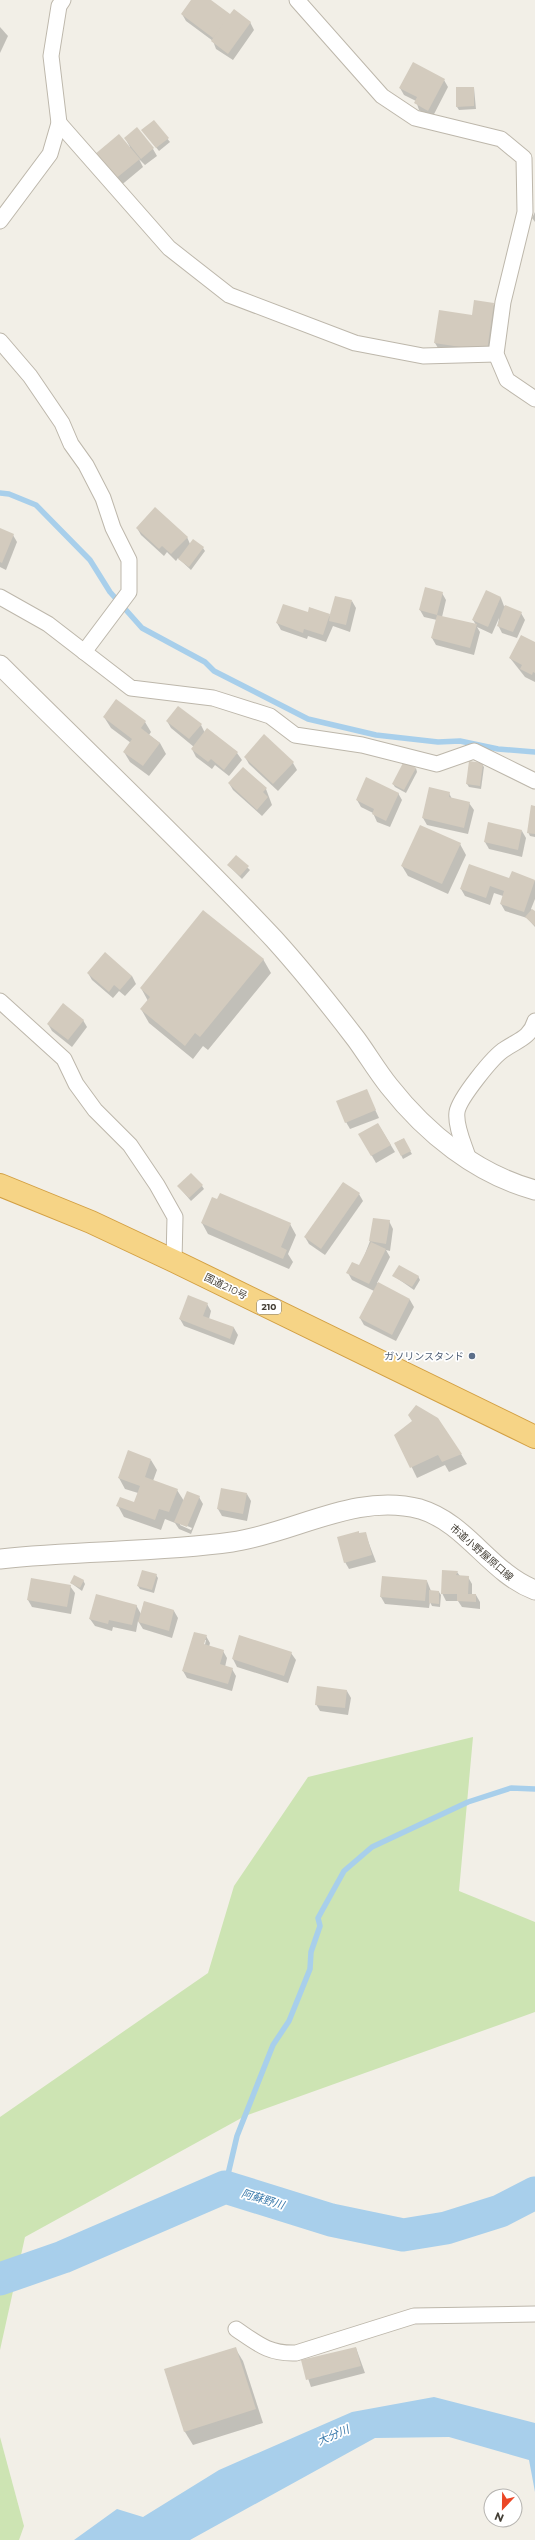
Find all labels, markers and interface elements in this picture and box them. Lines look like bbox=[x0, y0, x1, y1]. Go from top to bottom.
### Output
street label: 国道210号 bbox=[202, 1271, 249, 1302]
road number: 210 bbox=[257, 1300, 281, 1314]
place label: ガソリンスタンド bbox=[384, 1350, 464, 1363]
marker: ガソリンスタンド bbox=[467, 1351, 477, 1361]
street label: 市道小野屋原口線 bbox=[447, 1521, 516, 1584]
water label: 阿蘇野川 bbox=[240, 2186, 287, 2212]
water label: 大分川 bbox=[315, 2422, 352, 2448]
north arrow bbox=[483, 2488, 523, 2528]
text: N bbox=[493, 2509, 506, 2525]

